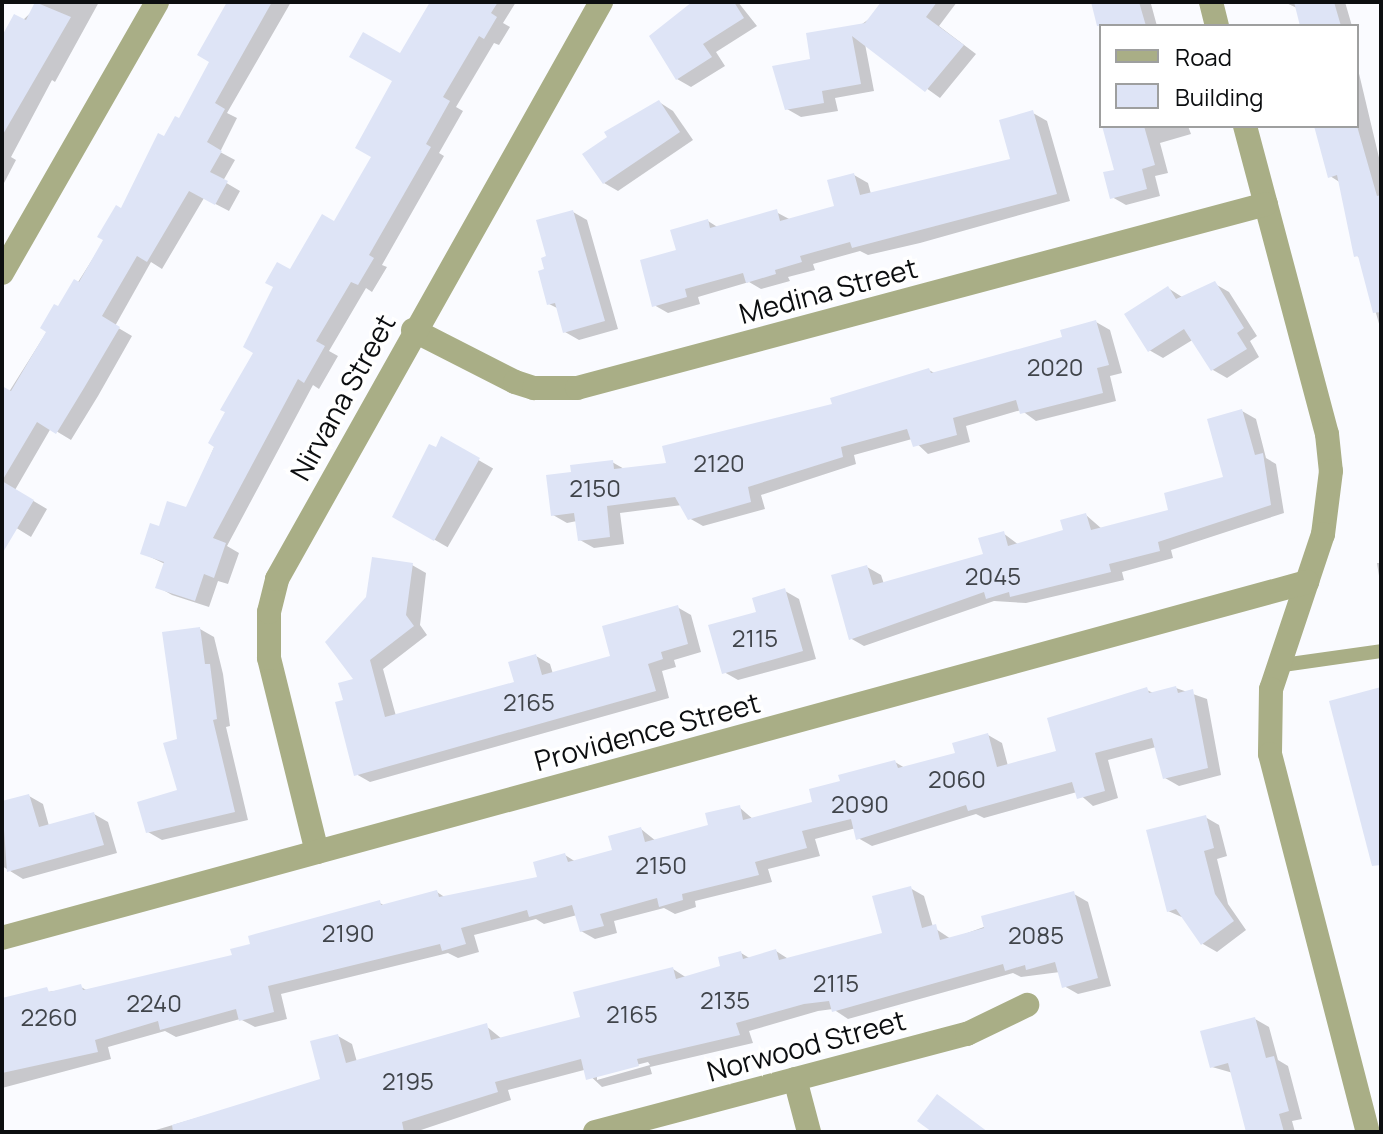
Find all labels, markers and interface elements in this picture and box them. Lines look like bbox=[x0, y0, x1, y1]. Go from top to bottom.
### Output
legend bbox=[1099, 24, 1359, 128]
text: Road bbox=[1175, 40, 1232, 73]
text: Building bbox=[1175, 80, 1263, 113]
street label: Medina Street bbox=[735, 250, 921, 330]
street label: Nirvana Street bbox=[283, 308, 401, 486]
house number: 2020 bbox=[1027, 353, 1083, 381]
house number: 2120 bbox=[693, 449, 745, 477]
house number: 2150 bbox=[569, 474, 621, 502]
house number: 2045 bbox=[965, 562, 1021, 590]
house number: 2115 bbox=[732, 624, 778, 652]
street label: Providence Street bbox=[531, 685, 763, 777]
house number: 2165 bbox=[503, 688, 555, 716]
house number: 2060 bbox=[928, 765, 986, 793]
house number: 2090 bbox=[831, 790, 889, 818]
house number: 2150 bbox=[635, 851, 687, 879]
house number: 2190 bbox=[322, 919, 374, 947]
house number: 2085 bbox=[1008, 921, 1064, 949]
house number: 2115 bbox=[813, 969, 859, 997]
house number: 2135 bbox=[700, 986, 750, 1014]
house number: 2240 bbox=[126, 989, 182, 1017]
house number: 2165 bbox=[606, 1000, 658, 1028]
street label: Norwood Street bbox=[703, 1002, 909, 1088]
house number: 2260 bbox=[21, 1003, 77, 1031]
house number: 2195 bbox=[382, 1067, 434, 1095]

